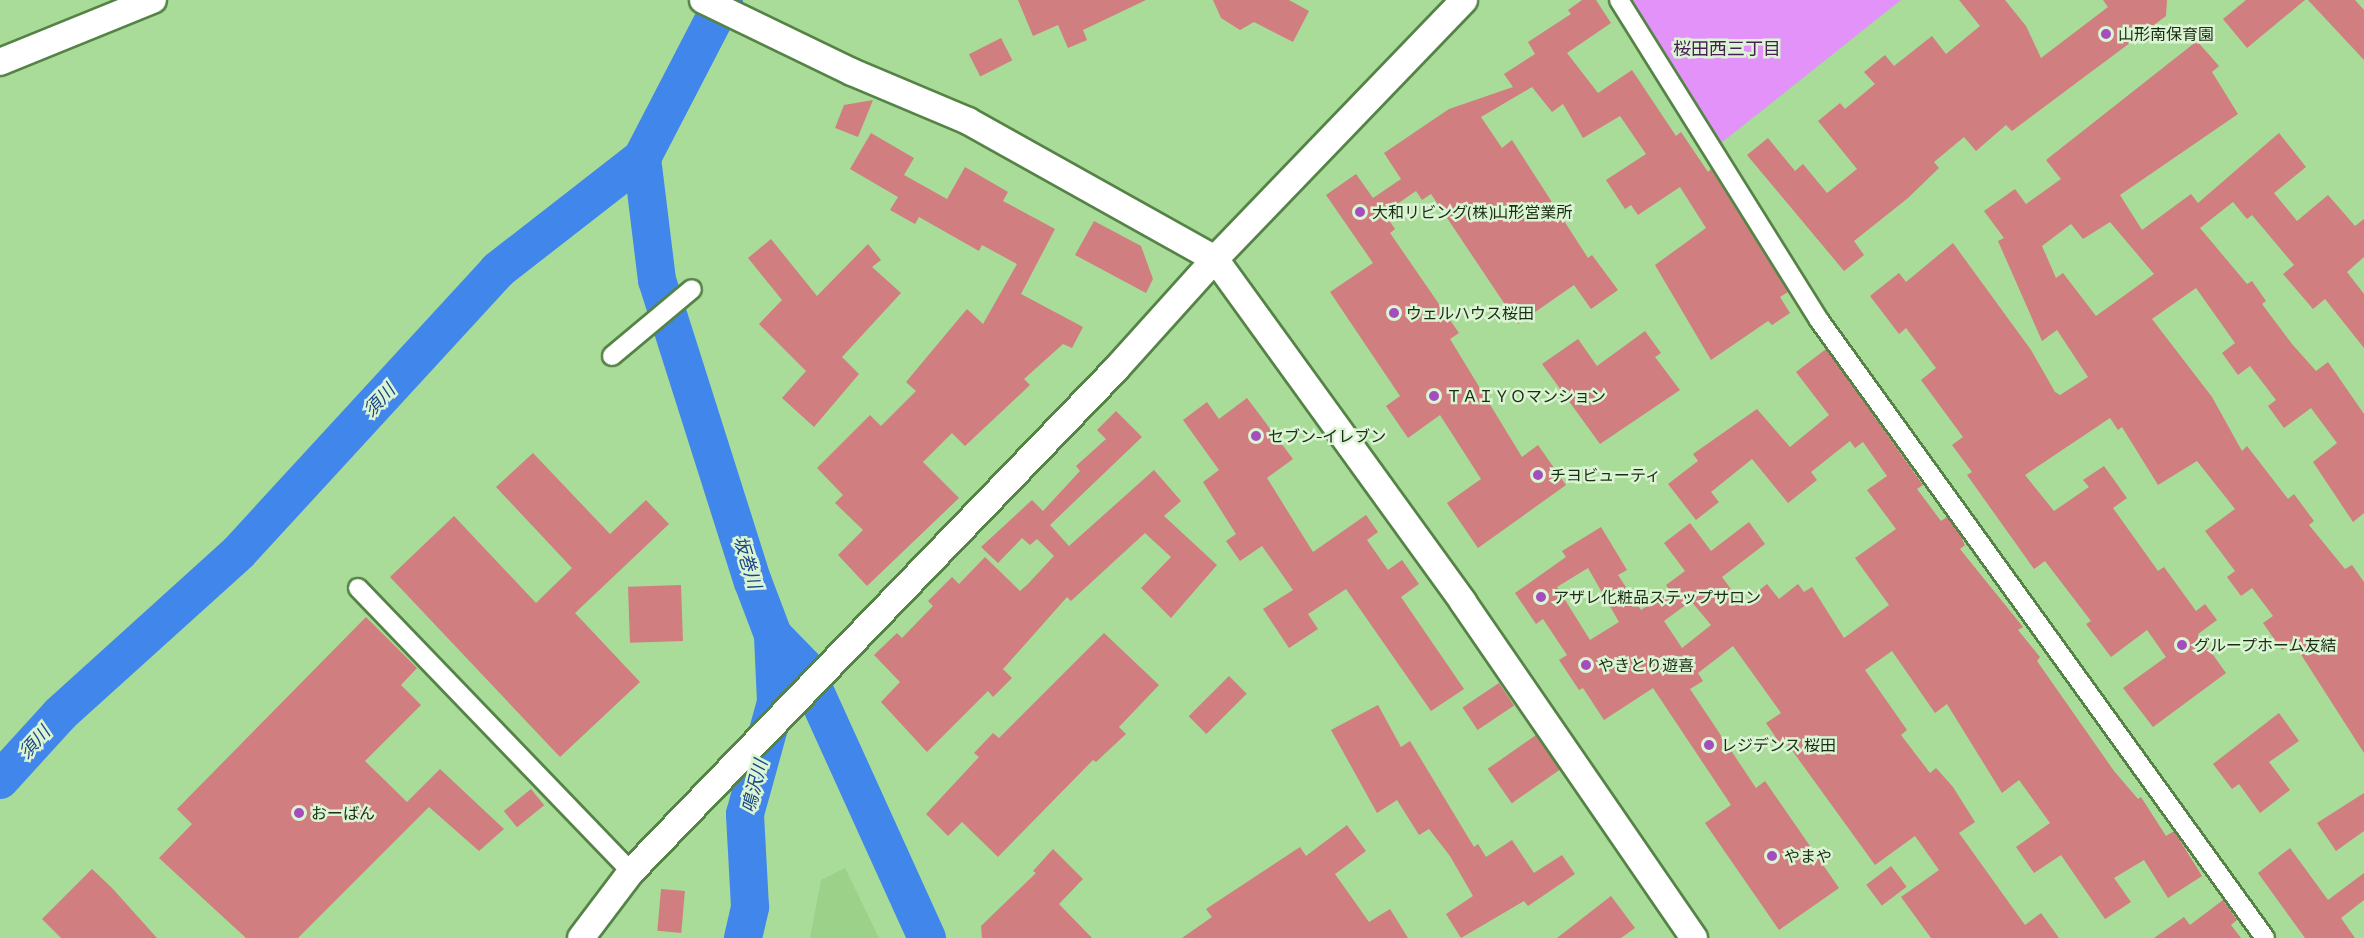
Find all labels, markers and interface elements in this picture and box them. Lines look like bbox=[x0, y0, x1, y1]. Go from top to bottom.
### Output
place label: 山形南保育園 bbox=[2118, 24, 2214, 44]
marker: 山形南保育園 bbox=[2099, 27, 2113, 41]
district label: 桜田西三丁目 bbox=[1673, 37, 1781, 59]
place label: 大和リビング(株)山形営業所 bbox=[1372, 202, 1572, 222]
marker: 大和リビング(株)山形営業所 bbox=[1353, 205, 1367, 219]
place label: ウェルハウス桜田 bbox=[1406, 303, 1534, 323]
marker: ウェルハウス桜田 bbox=[1387, 306, 1401, 320]
water label: 須川 bbox=[359, 379, 399, 421]
place label: ＴＡＩＹＯマンション bbox=[1446, 386, 1606, 406]
marker: ＴＡＩＹＯマンション bbox=[1427, 389, 1441, 403]
place label: セブン-イレブン bbox=[1268, 426, 1386, 446]
marker: セブン-イレブン bbox=[1249, 429, 1263, 443]
place label: チヨビューティ bbox=[1550, 465, 1662, 485]
marker: チヨビューティ bbox=[1531, 468, 1545, 482]
water label: 坂巻川 bbox=[730, 533, 766, 591]
place label: アザレ化粧品ステップサロン bbox=[1553, 587, 1761, 607]
marker: アザレ化粧品ステップサロン bbox=[1534, 590, 1548, 604]
place label: グループホーム友結 bbox=[2194, 635, 2338, 655]
marker: グループホーム友結 bbox=[2175, 638, 2189, 652]
place label: やきとり遊喜 bbox=[1598, 655, 1694, 675]
marker: やきとり遊喜 bbox=[1579, 658, 1593, 672]
water label: 須川 bbox=[14, 721, 54, 763]
place label: レジデンス 桜田 bbox=[1721, 735, 1836, 755]
marker: レジデンス 桜田 bbox=[1702, 738, 1716, 752]
water label: 鳴沢川 bbox=[737, 757, 771, 815]
place label: おーばん bbox=[311, 803, 375, 823]
marker: おーばん bbox=[292, 806, 306, 820]
place label: やまや bbox=[1784, 846, 1832, 866]
marker: やまや bbox=[1765, 849, 1779, 863]

